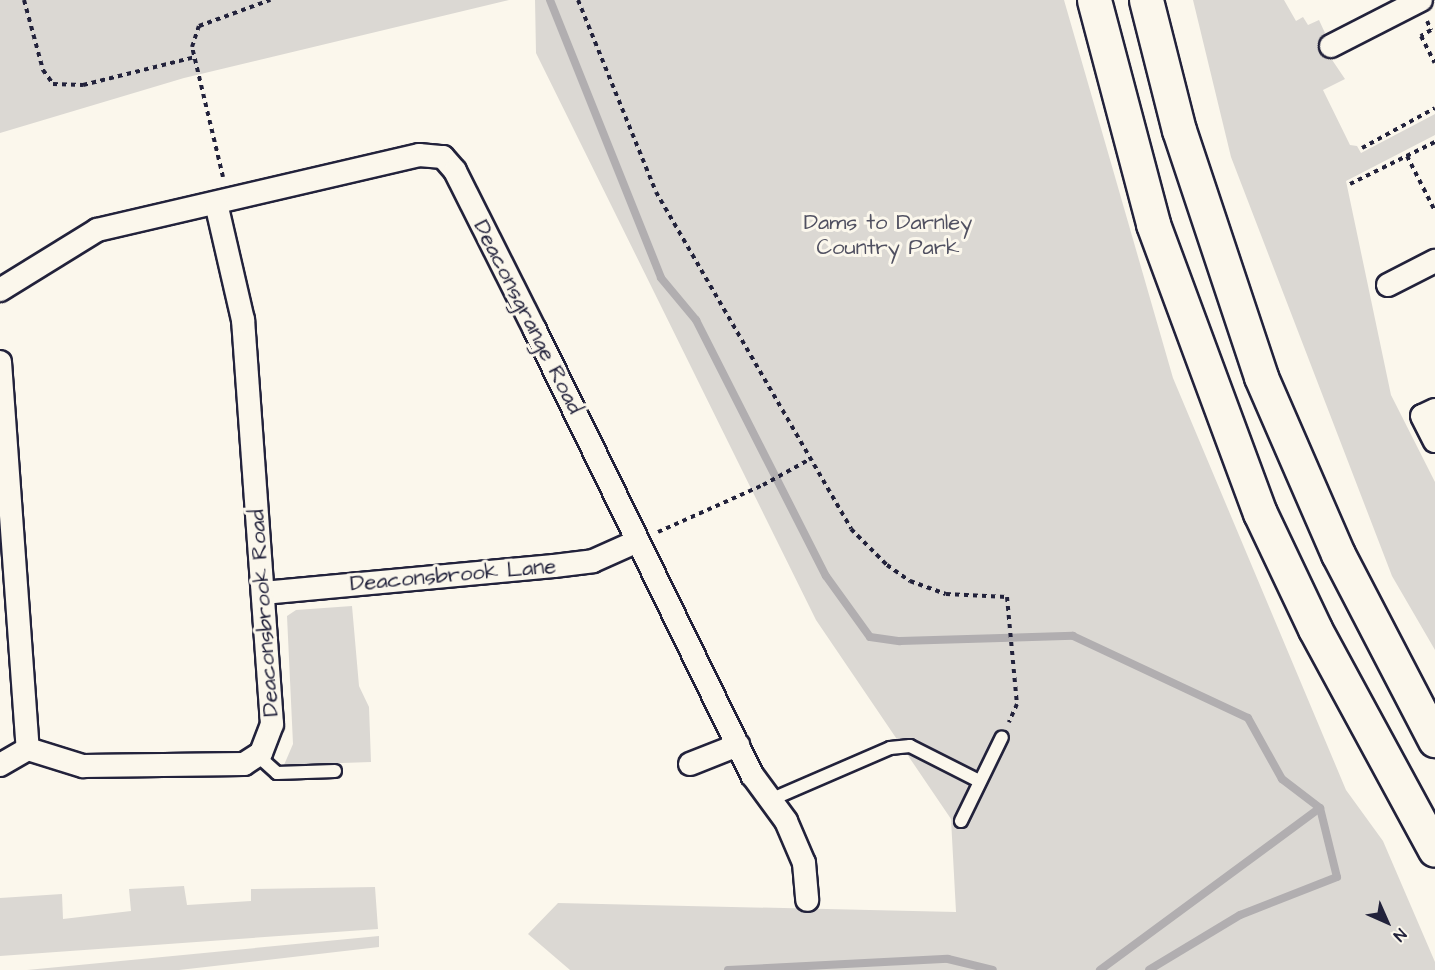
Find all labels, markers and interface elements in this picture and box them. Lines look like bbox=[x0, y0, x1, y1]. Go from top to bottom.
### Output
park label: Dams to Darnley Country Park bbox=[804, 209, 972, 260]
street label: Deaconsgrange Road bbox=[468, 216, 588, 418]
street label: Deaconsbrook Road bbox=[244, 508, 284, 718]
street label: Deaconsbrook Lane bbox=[349, 553, 557, 597]
north arrow bbox=[1357, 892, 1417, 952]
text: N bbox=[1388, 923, 1411, 946]

